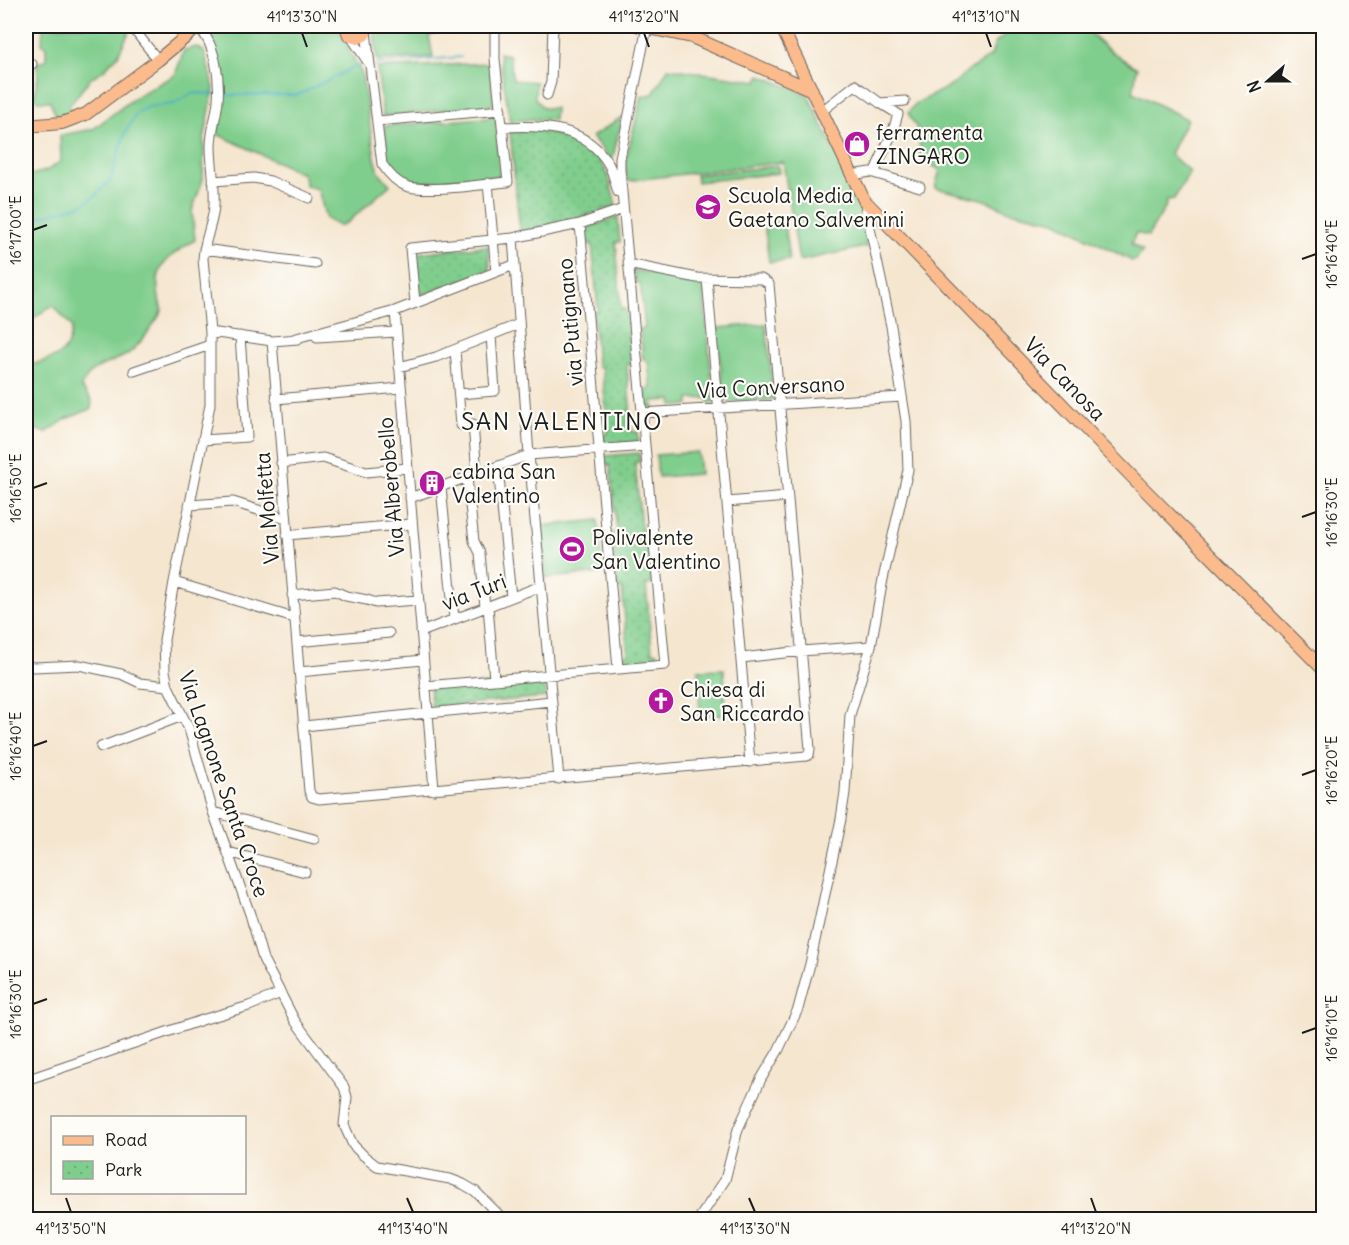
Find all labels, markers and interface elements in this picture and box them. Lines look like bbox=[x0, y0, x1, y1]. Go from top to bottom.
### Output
text: 41°13'30"N bbox=[267, 7, 337, 26]
text: 41°13'20"N bbox=[609, 7, 679, 26]
text: 41°13'10"N bbox=[952, 7, 1020, 26]
north arrow bbox=[1238, 51, 1298, 111]
text: N bbox=[1243, 78, 1265, 95]
place label: ferramenta ZINGARO bbox=[876, 119, 983, 170]
shop icon: ferramenta ZINGARO bbox=[842, 129, 872, 159]
place label: Scuola Media Gaetano Salvemini bbox=[728, 182, 904, 233]
school or university icon: Scuola Media Gaetano Salvemini bbox=[693, 192, 723, 222]
text: 16°17'00"E bbox=[6, 195, 25, 265]
text: 16°16'40"E bbox=[1322, 219, 1341, 289]
street label: via Putignano bbox=[551, 257, 589, 387]
street label: Via Canosa bbox=[1018, 332, 1112, 426]
street label: Via Conversano bbox=[696, 370, 846, 404]
district label: SAN VALENTINO bbox=[461, 406, 663, 436]
street label: Via Alberobello bbox=[371, 416, 411, 558]
street label: Via Molfetta bbox=[249, 451, 285, 565]
text: 16°16'50"E bbox=[6, 453, 25, 523]
place label: cabina San Valentino bbox=[452, 458, 556, 509]
building icon: cabina San Valentino bbox=[417, 468, 447, 498]
text: 16°16'30"E bbox=[1322, 477, 1341, 547]
place label: Polivalente San Valentino bbox=[592, 524, 721, 575]
sports icon: Polivalente San Valentino bbox=[557, 534, 587, 564]
street label: via Turi bbox=[438, 567, 510, 617]
street label: Via Lagnone Santa Croce bbox=[173, 667, 275, 901]
place label: Chiesa di San Riccardo bbox=[680, 676, 804, 727]
church icon: Chiesa di San Riccardo bbox=[646, 686, 676, 716]
text: 16°16'40"E bbox=[6, 711, 25, 781]
text: 16°16'20"E bbox=[1322, 735, 1341, 805]
text: 16°16'30"E bbox=[6, 969, 25, 1039]
text: 16°16'10"E bbox=[1322, 994, 1341, 1061]
legend bbox=[51, 1116, 246, 1194]
text: Road bbox=[105, 1128, 148, 1151]
text: Park bbox=[105, 1158, 142, 1181]
text: 41°13'50"N bbox=[36, 1219, 106, 1238]
text: 41°13'40"N bbox=[378, 1219, 448, 1238]
text: 41°13'30"N bbox=[720, 1219, 790, 1238]
text: 41°13'20"N bbox=[1061, 1219, 1131, 1238]

